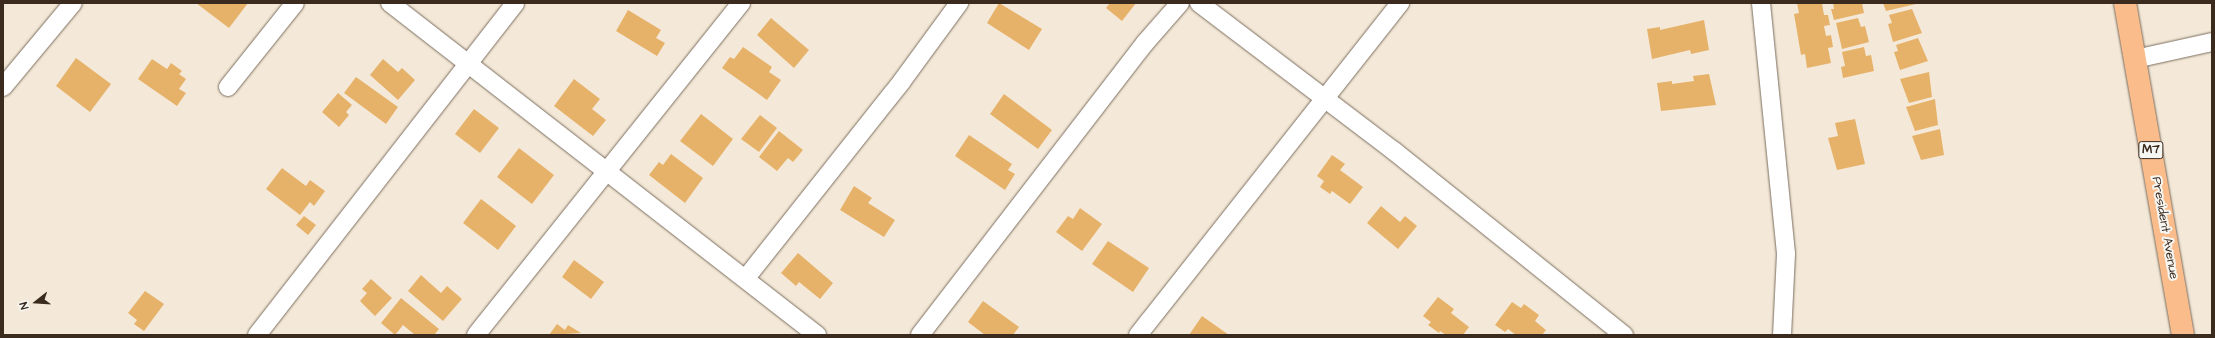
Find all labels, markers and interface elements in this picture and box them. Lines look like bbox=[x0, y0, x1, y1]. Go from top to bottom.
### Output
road number: M7 bbox=[2138, 140, 2164, 160]
street label: President Avenue bbox=[2148, 175, 2182, 281]
north arrow bbox=[16, 282, 56, 322]
text: N bbox=[16, 300, 32, 311]

